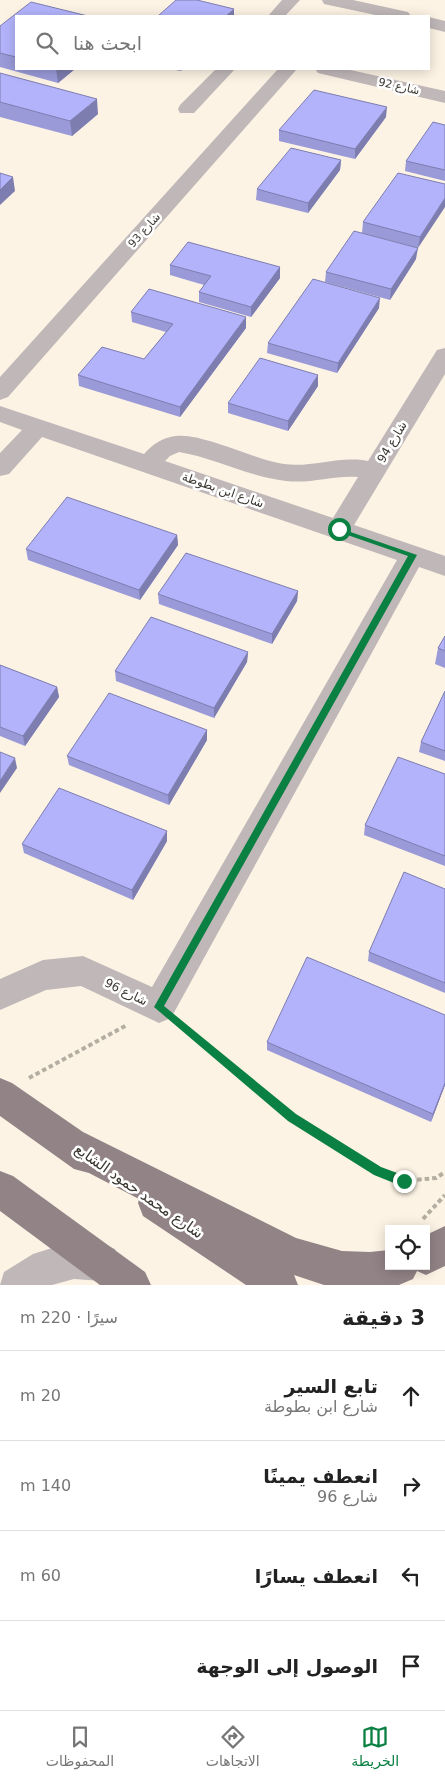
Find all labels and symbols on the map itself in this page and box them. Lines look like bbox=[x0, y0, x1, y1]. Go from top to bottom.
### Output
street label: شارع 92 bbox=[377, 75, 421, 98]
street label: شارع 93 bbox=[126, 210, 163, 250]
street label: شارع 94 bbox=[374, 419, 411, 466]
street label: شارع ابن بطوطة bbox=[180, 469, 266, 511]
route start bbox=[328, 518, 351, 541]
street label: شارع 96 bbox=[102, 976, 150, 1009]
street label: شارع محمد حمود الشايع bbox=[71, 1140, 207, 1242]
route end bbox=[393, 1170, 416, 1193]

